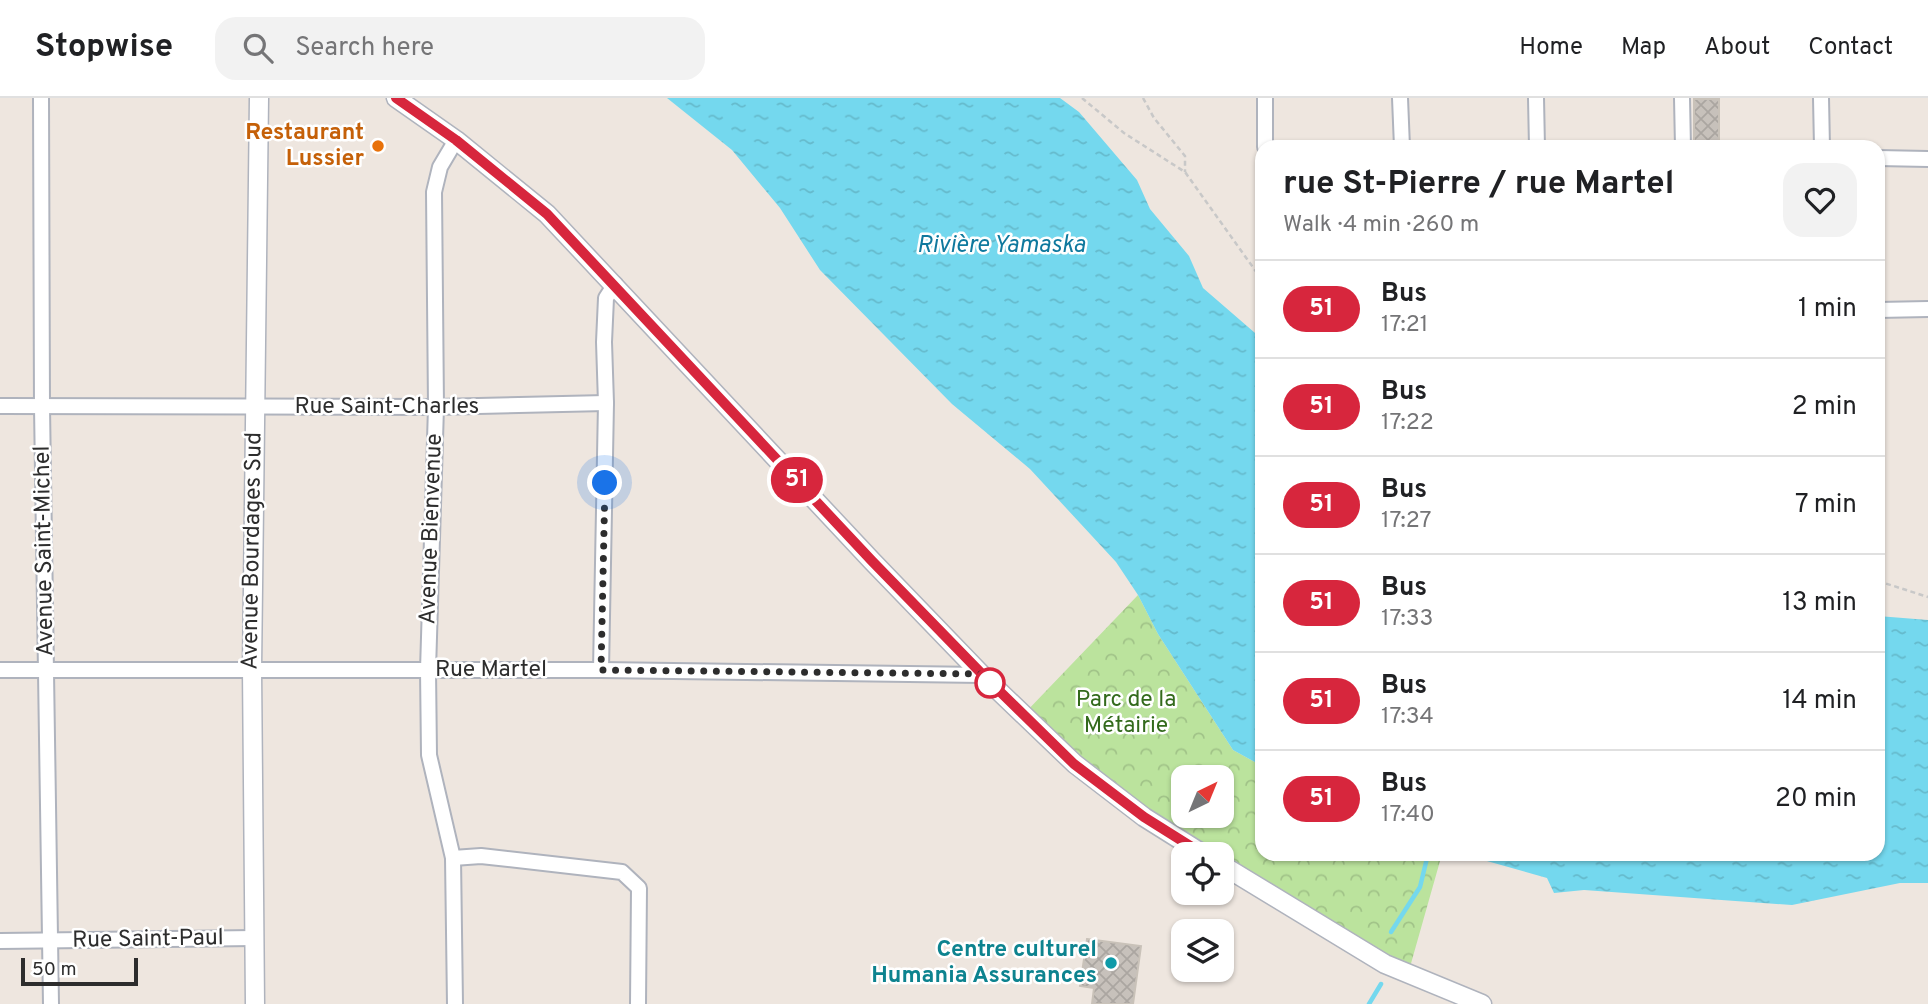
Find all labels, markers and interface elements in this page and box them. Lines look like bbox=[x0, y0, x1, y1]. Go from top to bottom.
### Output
search box bbox=[215, 17, 705, 80]
text: Stopwise bbox=[35, 27, 173, 69]
icon: search bbox=[239, 29, 277, 67]
text: Search here bbox=[295, 32, 434, 65]
text: Home bbox=[1519, 33, 1583, 63]
text: Map bbox=[1621, 33, 1666, 63]
text: About bbox=[1704, 33, 1770, 63]
text: Contact bbox=[1808, 33, 1893, 63]
place label: Restaurant Lussier bbox=[245, 119, 364, 174]
marker: Restaurant Lussier bbox=[370, 138, 386, 154]
button: heart bbox=[1783, 163, 1857, 237]
text: rue St-Pierre / rue Martel bbox=[1283, 164, 1674, 206]
text: Walk · 4 min · 260 m bbox=[1283, 211, 1479, 240]
water label: Rivière Yamaska bbox=[917, 231, 1086, 261]
text: Bus bbox=[1381, 278, 1427, 311]
text: 1 min bbox=[1798, 293, 1857, 326]
text: 51 bbox=[1309, 294, 1334, 324]
text: 17:21 bbox=[1381, 311, 1428, 340]
text: Bus bbox=[1381, 376, 1427, 409]
text: 2 min bbox=[1792, 391, 1857, 424]
text: 51 bbox=[1309, 392, 1334, 422]
street label: Rue Saint-Charles bbox=[295, 393, 479, 422]
text: 17:22 bbox=[1381, 409, 1434, 438]
street label: Avenue Bourdages Sud bbox=[236, 432, 270, 670]
street label: Avenue Bienvenue bbox=[414, 433, 450, 625]
street label: Avenue Saint-Michel bbox=[29, 445, 61, 657]
line badge: 51 bbox=[766, 457, 828, 503]
your location bbox=[587, 465, 622, 500]
text: 51 bbox=[785, 465, 809, 495]
text: Bus bbox=[1381, 474, 1427, 507]
text: 7 min bbox=[1795, 489, 1857, 522]
text: 51 bbox=[1309, 490, 1334, 520]
text: 17:27 bbox=[1381, 507, 1432, 536]
text: Bus bbox=[1381, 572, 1427, 605]
text: 13 min bbox=[1782, 587, 1857, 620]
text: 51 bbox=[1309, 588, 1334, 618]
text: 17:33 bbox=[1381, 605, 1433, 634]
street label: Rue Martel bbox=[435, 656, 547, 685]
unlabelled marker bbox=[975, 668, 1005, 698]
text: Bus bbox=[1381, 670, 1427, 703]
text: 14 min bbox=[1782, 685, 1857, 718]
park label: Parc de la Métairie bbox=[1076, 686, 1176, 741]
text: 51 bbox=[1309, 686, 1334, 716]
text: 17:34 bbox=[1381, 703, 1434, 732]
north arrow bbox=[1171, 765, 1234, 828]
map controls bbox=[1171, 765, 1234, 982]
text: Bus bbox=[1381, 768, 1427, 801]
text: 20 min bbox=[1775, 783, 1857, 816]
text: 51 bbox=[1309, 784, 1334, 814]
text: 17:40 bbox=[1381, 801, 1435, 830]
button: locate bbox=[1171, 842, 1234, 905]
button: layers bbox=[1171, 919, 1234, 982]
street label: Rue Saint-Paul bbox=[72, 924, 224, 956]
place label: Centre culturel Humania Assurances bbox=[871, 936, 1097, 991]
scale bar bbox=[21, 955, 138, 987]
marker: Centre culturel Humania Assurances bbox=[1103, 955, 1119, 971]
text: 50 m bbox=[32, 958, 77, 982]

